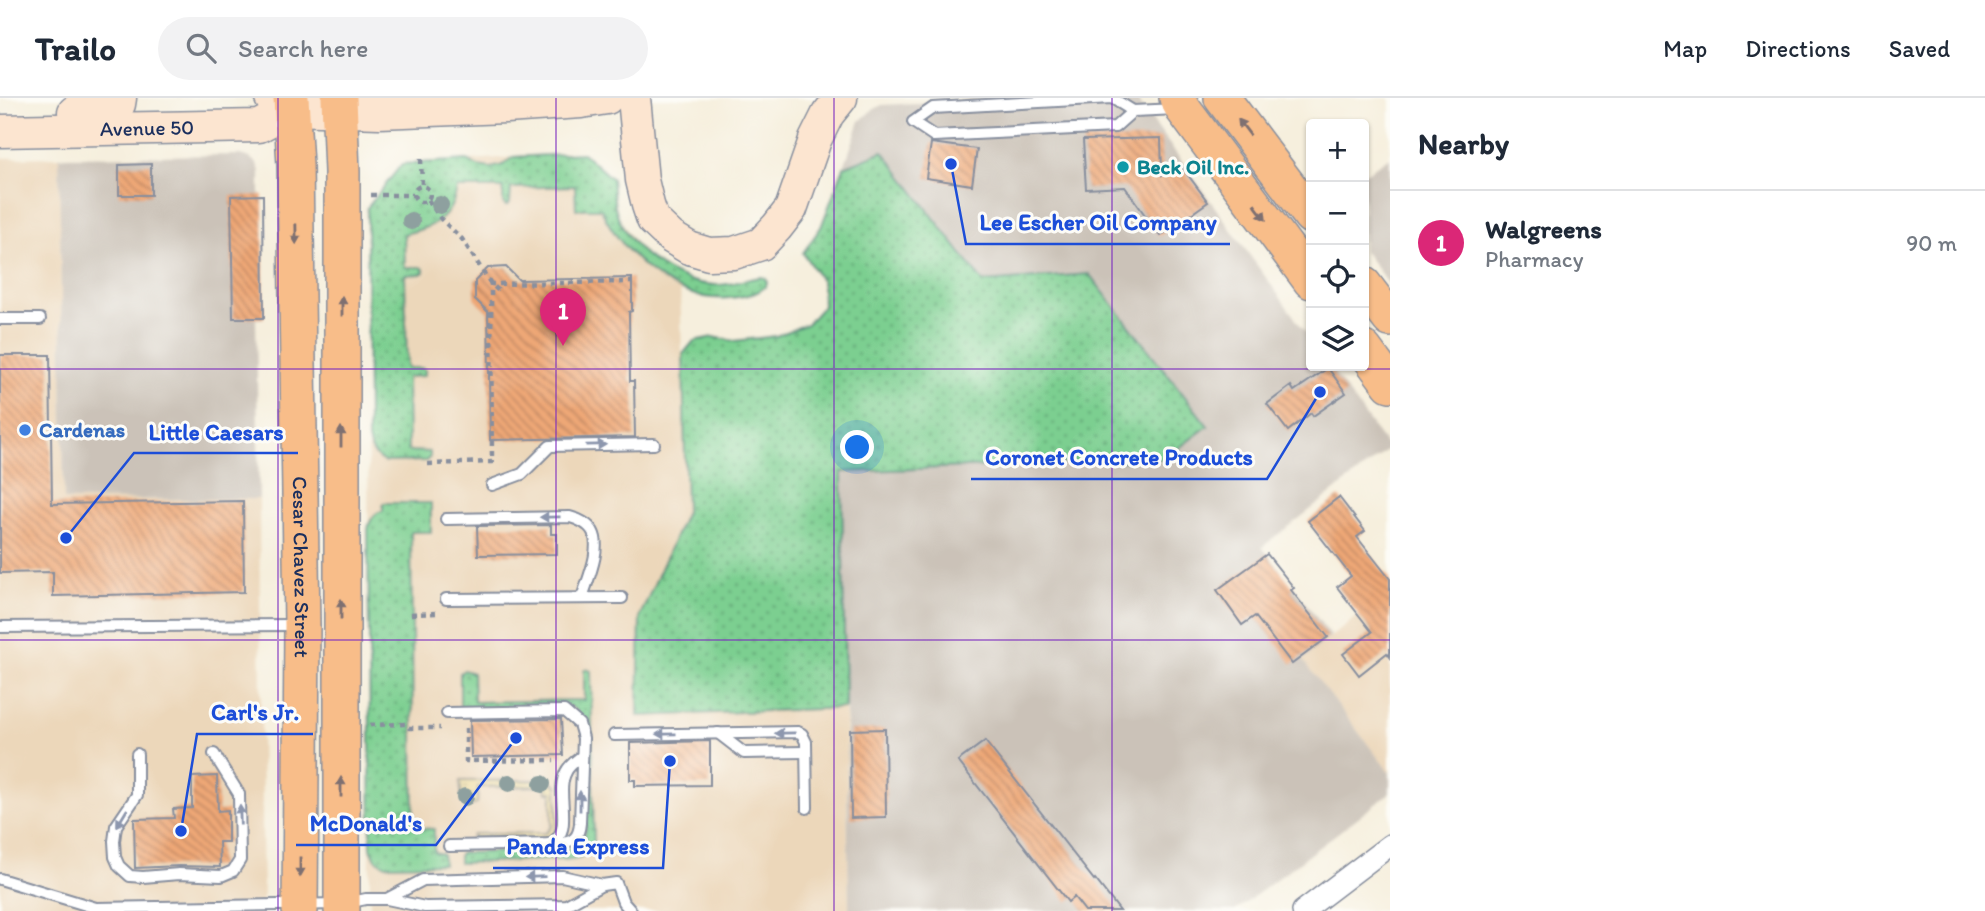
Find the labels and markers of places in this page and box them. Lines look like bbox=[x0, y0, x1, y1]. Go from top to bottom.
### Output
place label: Beck Oil Inc. bbox=[1137, 154, 1249, 179]
marker: Beck Oil Inc. bbox=[1115, 159, 1131, 175]
callout: Lee Escher Oil Company bbox=[966, 200, 1230, 244]
pin: 1 bbox=[540, 288, 586, 346]
callout: Little Caesars bbox=[134, 409, 298, 453]
place label: Cardenas bbox=[39, 417, 125, 442]
marker: Cardenas bbox=[17, 422, 33, 438]
callout: Coronet Concrete Products bbox=[971, 435, 1267, 479]
callout: Carl's Jr. bbox=[197, 690, 313, 734]
callout: McDonald's bbox=[296, 801, 436, 845]
callout: Panda Express bbox=[493, 824, 663, 868]

